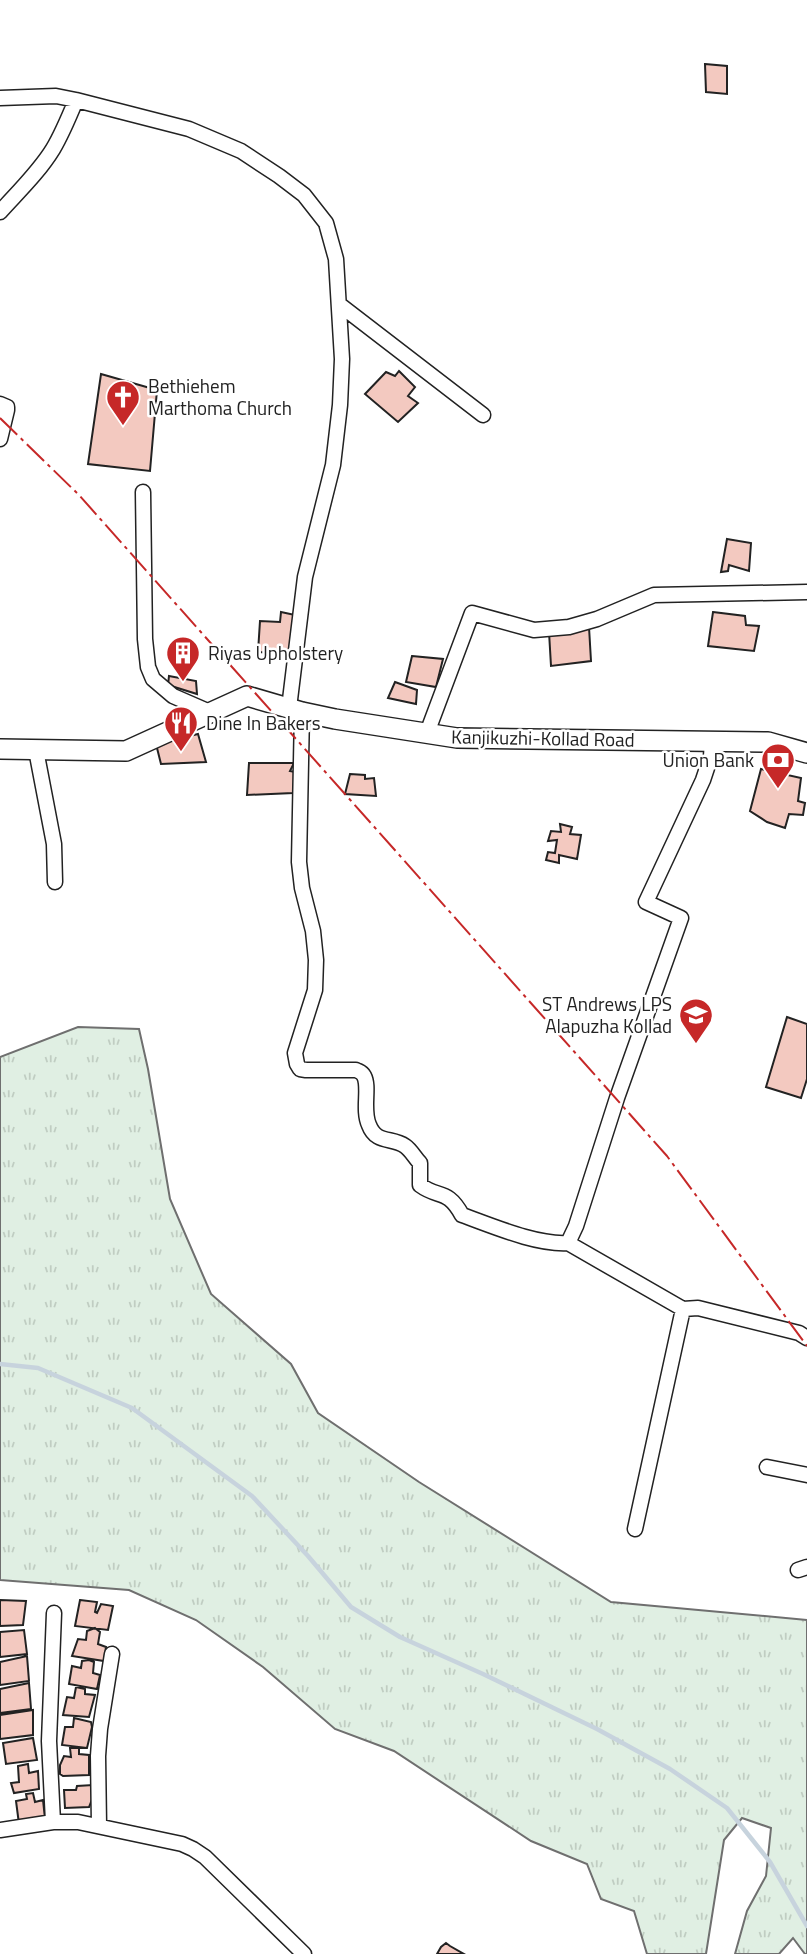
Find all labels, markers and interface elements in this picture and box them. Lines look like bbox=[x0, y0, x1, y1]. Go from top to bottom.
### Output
place label: Bethiehem Marthoma Church bbox=[148, 371, 292, 422]
church icon: Bethiehem Marthoma Church bbox=[104, 378, 142, 427]
building icon: Riyas Upholstery bbox=[164, 634, 202, 683]
place label: Riyas Upholstery bbox=[208, 638, 343, 667]
restaurant icon: Dine In Bakers bbox=[162, 704, 200, 753]
place label: Dine In Bakers bbox=[206, 708, 321, 737]
street label: Kanjikuzhi-Kollad Road bbox=[451, 721, 635, 754]
bank icon: Union Bank bbox=[759, 741, 797, 790]
place label: Union Bank bbox=[662, 745, 754, 774]
place label: ST Andrews LPS Alapuzha Kollad bbox=[542, 989, 672, 1040]
school or university icon: ST Andrews LPS Alapuzha Kollad bbox=[677, 996, 715, 1045]

